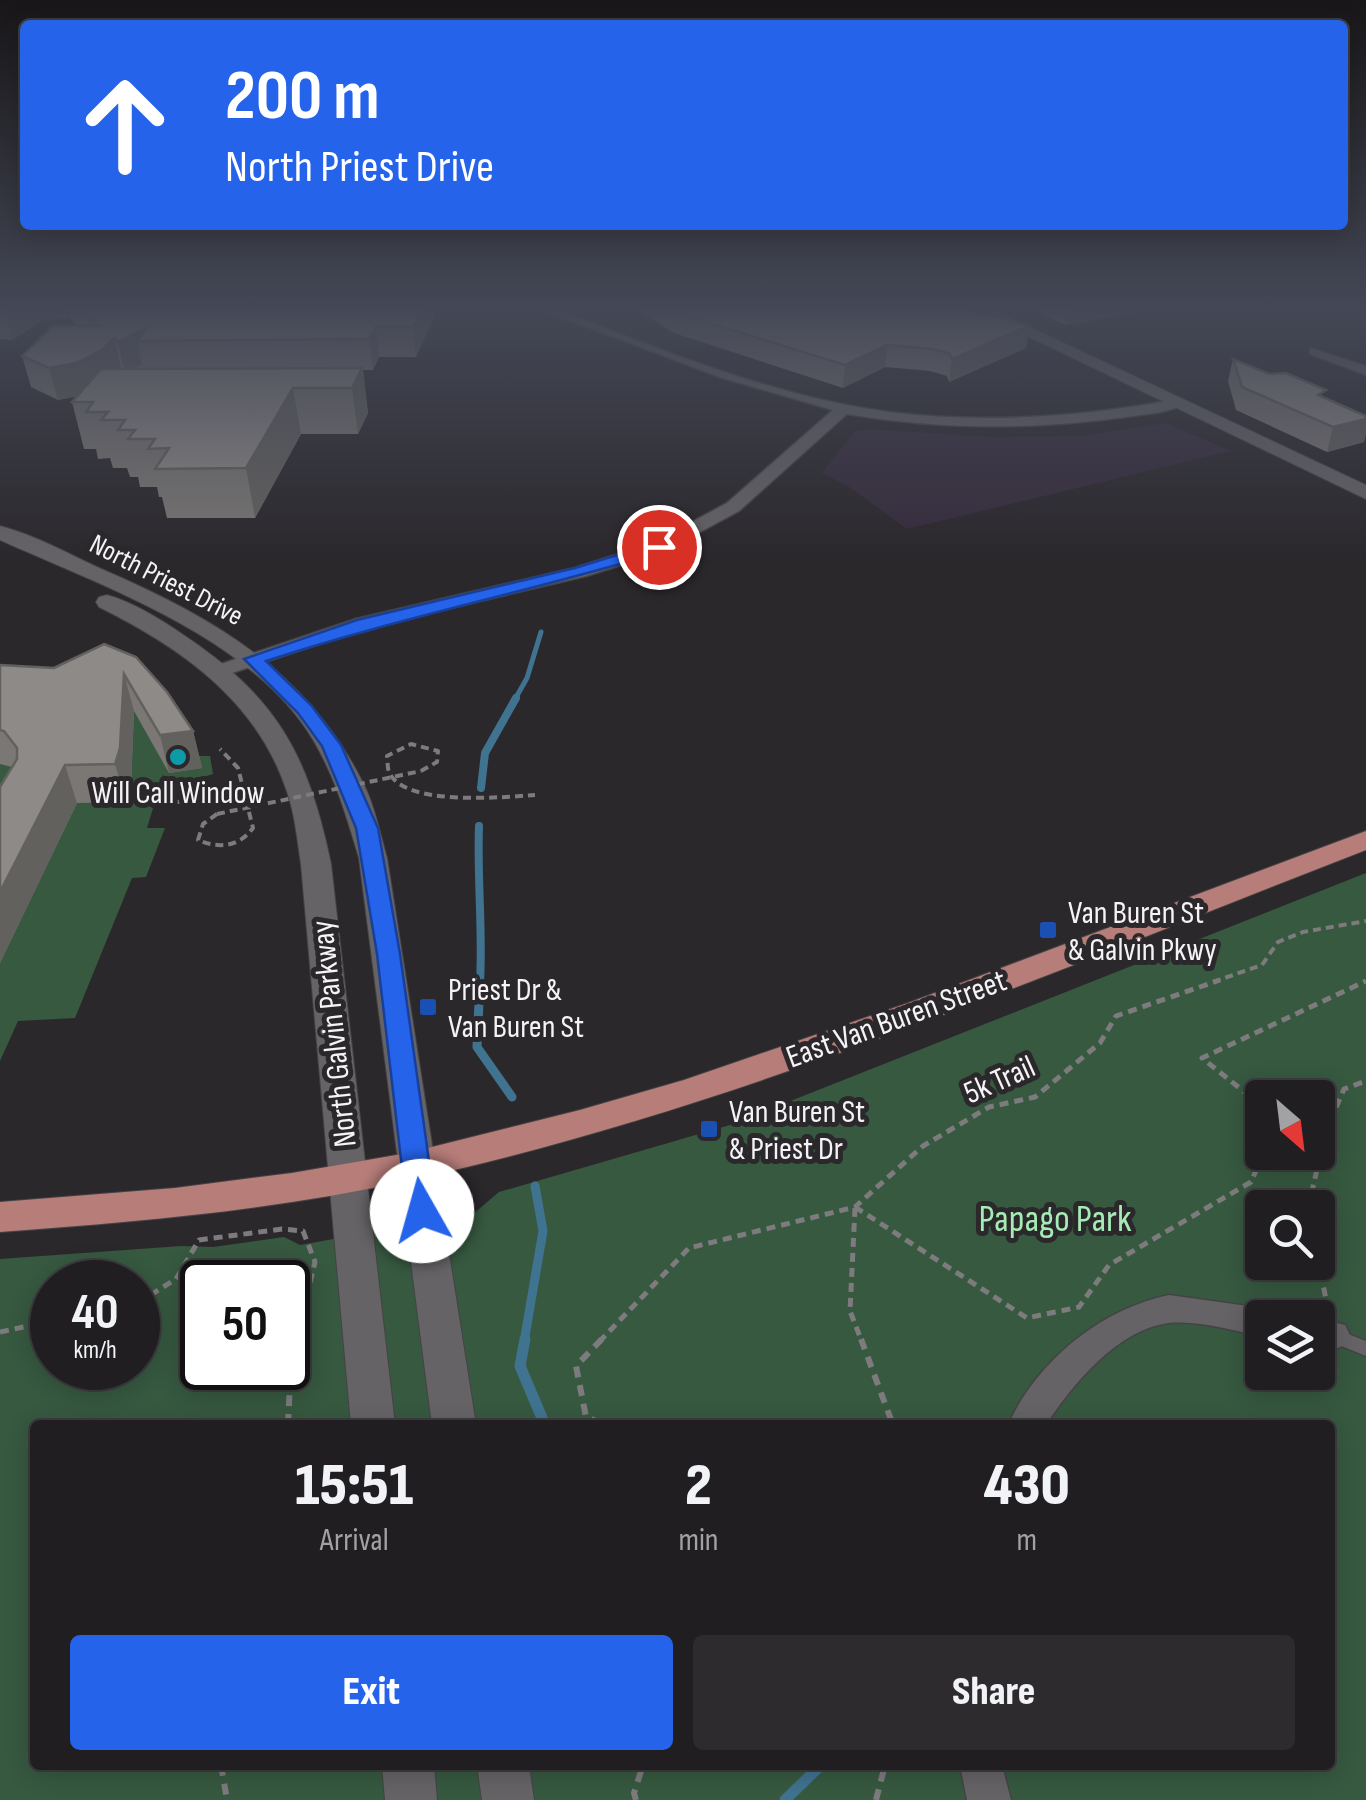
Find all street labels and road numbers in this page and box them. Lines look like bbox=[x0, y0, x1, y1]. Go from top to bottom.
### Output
street label: North Priest Drive bbox=[84, 528, 248, 633]
street label: North Galvin Parkway bbox=[303, 919, 366, 1149]
street label: East Van Buren Street bbox=[781, 962, 1012, 1077]
street label: 5k Trail bbox=[958, 1048, 1041, 1113]

